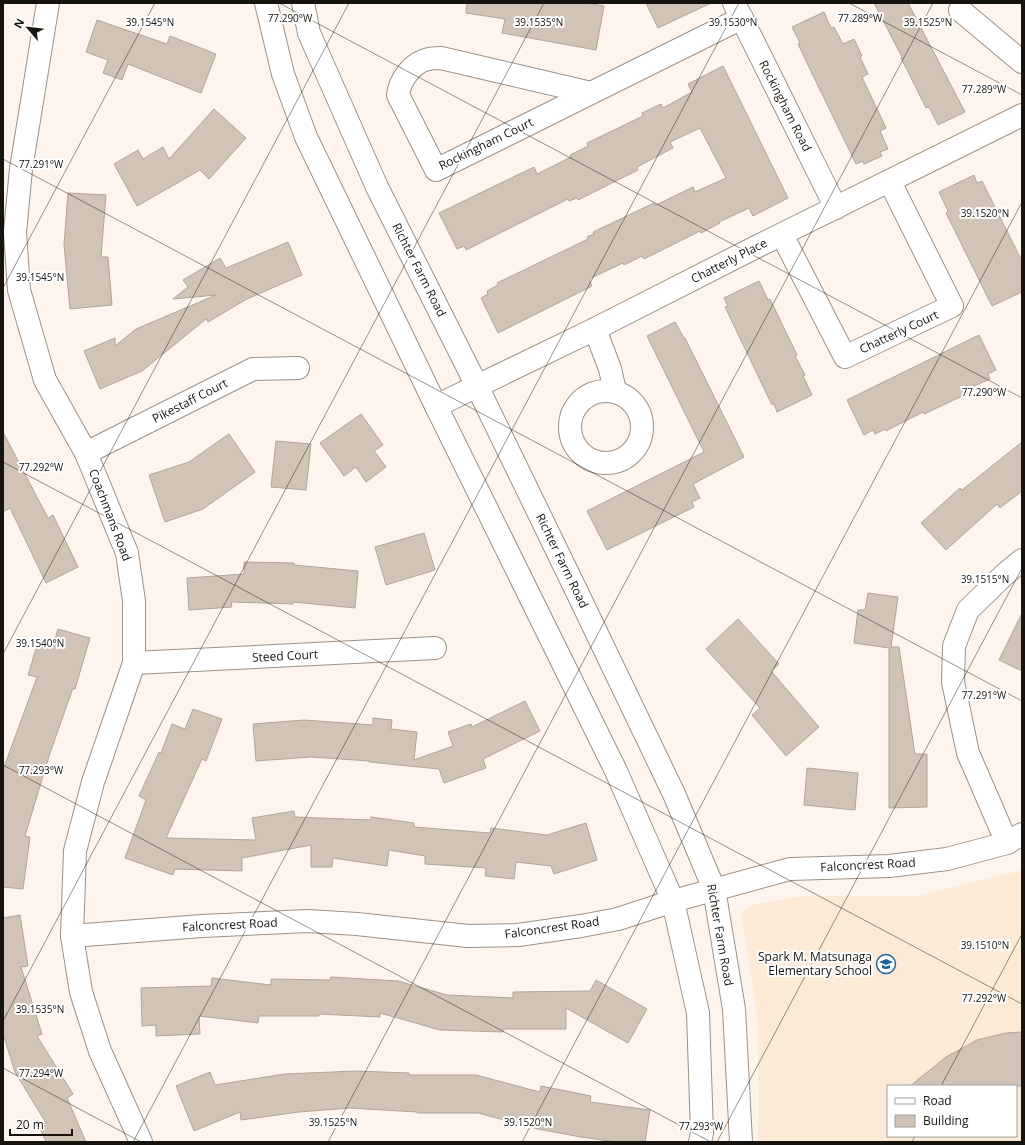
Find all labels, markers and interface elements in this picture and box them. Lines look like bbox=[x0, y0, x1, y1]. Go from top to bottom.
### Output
north arrow bbox=[8, 8, 48, 48]
text: 77.290°W bbox=[268, 11, 313, 25]
text: 77.289°W bbox=[838, 11, 883, 25]
text: 39.1545°N bbox=[126, 15, 174, 29]
text: 39.1535°N bbox=[515, 15, 563, 29]
text: 39.1530°N bbox=[709, 15, 757, 29]
text: 39.1525°N bbox=[904, 15, 952, 29]
text: N bbox=[10, 16, 27, 31]
street label: Rockingham Road bbox=[755, 57, 816, 154]
text: 77.289°W bbox=[962, 82, 1007, 96]
street label: Rockingham Court bbox=[436, 113, 536, 174]
text: 77.291°W bbox=[19, 157, 64, 171]
text: 39.1520°N bbox=[961, 206, 1009, 220]
street label: Richter Farm Road bbox=[388, 220, 450, 320]
street label: Chatterly Place bbox=[688, 234, 770, 287]
text: 39.1545°N bbox=[16, 270, 64, 284]
street label: Chatterly Court bbox=[857, 306, 941, 357]
street label: Pikestaff Court bbox=[149, 374, 230, 427]
text: 77.290°W bbox=[962, 385, 1007, 399]
text: 77.292°W bbox=[19, 460, 64, 474]
street label: Coachmans Road bbox=[85, 466, 136, 563]
street label: Richter Farm Road bbox=[532, 511, 593, 611]
text: 39.1515°N bbox=[961, 572, 1009, 586]
text: 39.1540°N bbox=[16, 636, 64, 650]
street label: Steed Court bbox=[252, 645, 318, 666]
text: 77.291°W bbox=[962, 688, 1007, 702]
text: 77.293°W bbox=[19, 763, 64, 777]
street label: Falconcrest Road bbox=[820, 854, 916, 875]
street label: Richter Farm Road bbox=[703, 883, 738, 987]
street label: Falconcrest Road bbox=[504, 912, 600, 943]
street label: Falconcrest Road bbox=[182, 914, 278, 935]
text: 39.1510°N bbox=[961, 938, 1009, 952]
place label: Spark M. Matsunaga Elementary School bbox=[758, 948, 872, 979]
school or university icon: Spark M. Matsunaga Elementary School bbox=[875, 953, 897, 975]
text: 77.292°W bbox=[962, 991, 1007, 1005]
text: 39.1535°N bbox=[16, 1002, 64, 1016]
text: 77.294°W bbox=[19, 1066, 64, 1080]
legend bbox=[887, 1085, 1017, 1137]
text: Road bbox=[923, 1092, 952, 1109]
scale bar bbox=[10, 1111, 72, 1137]
text: Building bbox=[923, 1112, 969, 1129]
text: 39.1525°N bbox=[309, 1115, 357, 1129]
text: 39.1520°N bbox=[504, 1115, 552, 1129]
text: 20 m bbox=[16, 1116, 44, 1133]
text: 77.293°W bbox=[679, 1119, 724, 1133]

